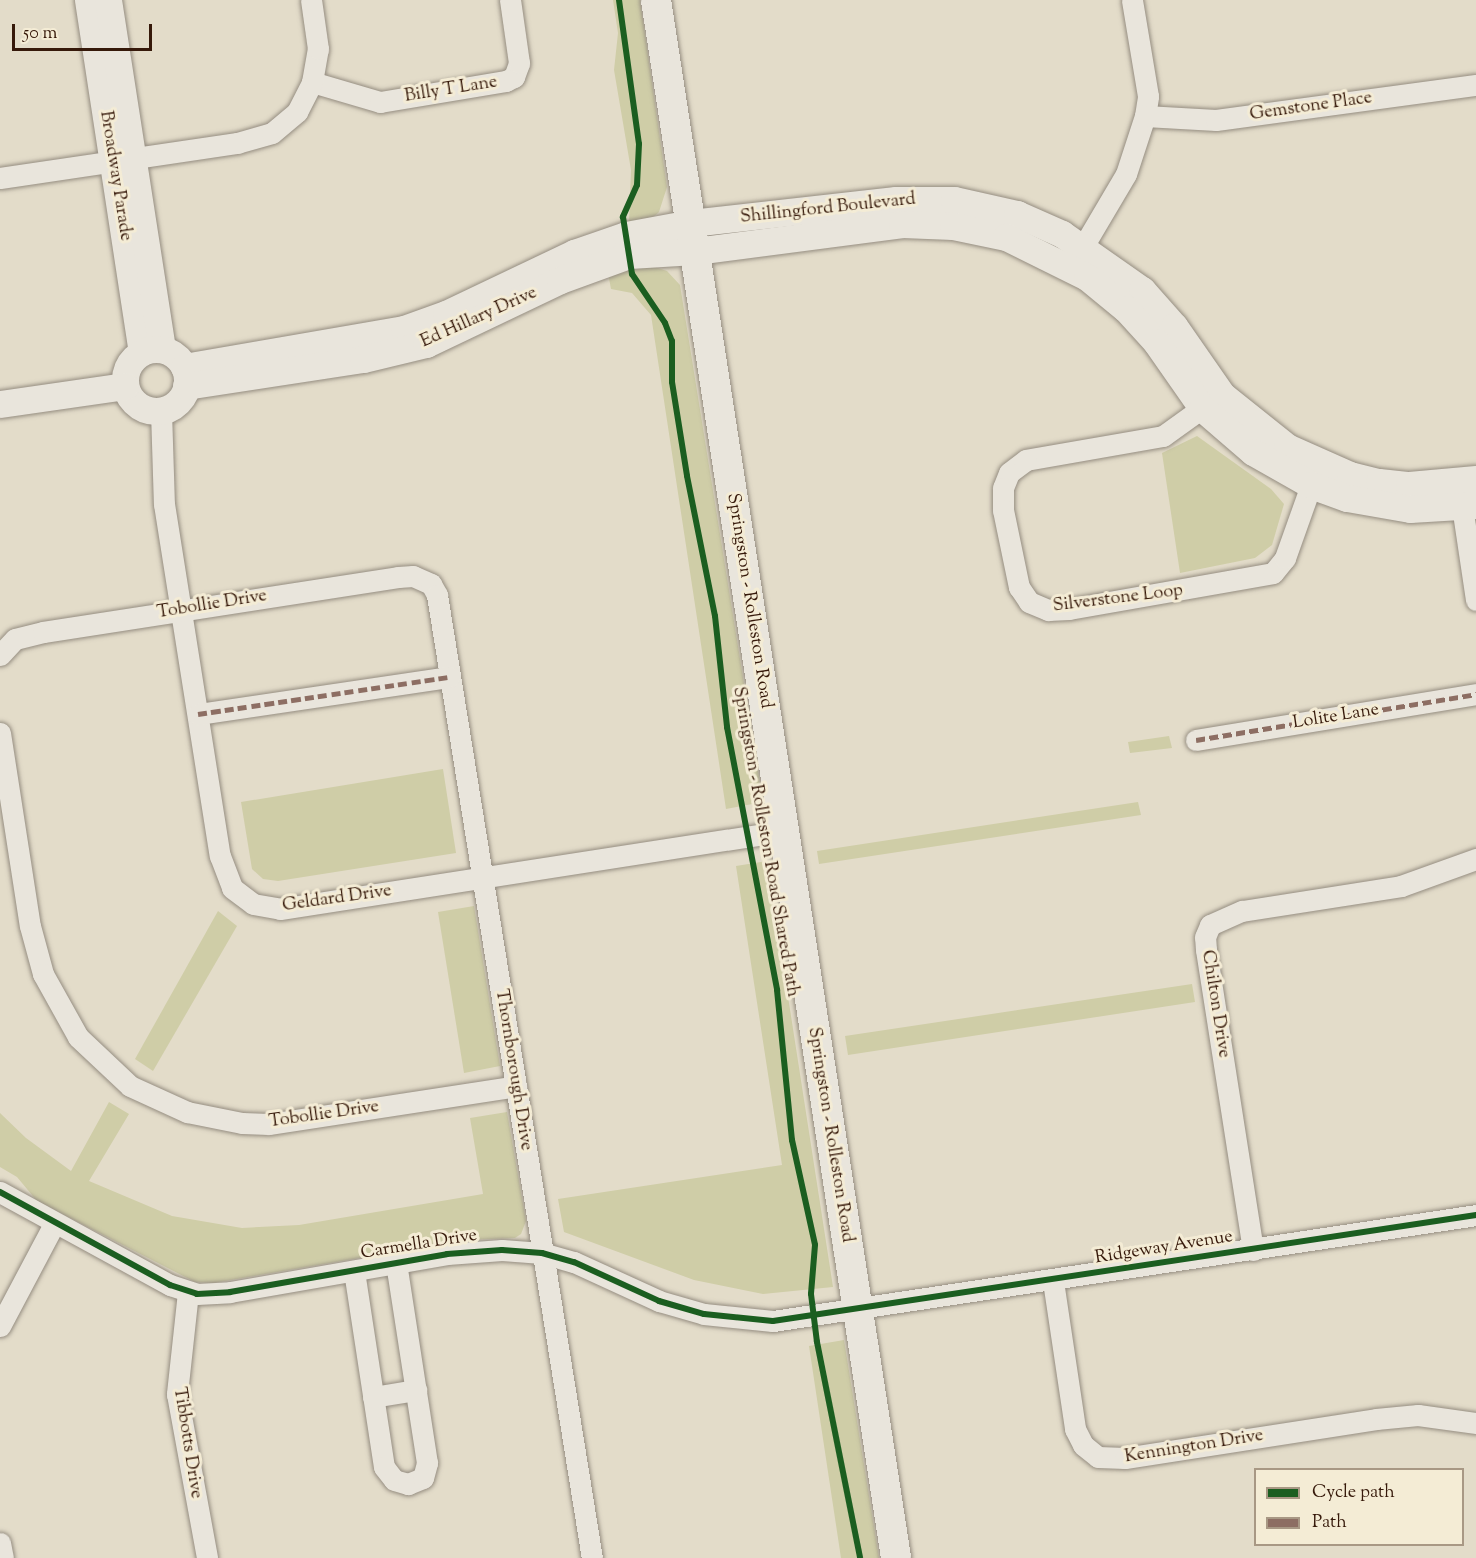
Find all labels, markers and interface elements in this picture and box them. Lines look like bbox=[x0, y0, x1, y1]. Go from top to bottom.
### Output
scale bar bbox=[15, 12, 154, 50]
text: 50 m bbox=[23, 21, 57, 47]
street label: Billy T Lane bbox=[403, 72, 499, 108]
street label: Gemstone Place bbox=[1248, 88, 1374, 126]
street label: Broadway Parade bbox=[94, 109, 136, 243]
street label: Shillingford Boulevard bbox=[739, 189, 917, 229]
street label: Ed Hillary Drive bbox=[417, 283, 541, 353]
street label: Springston - Rolleston Road bbox=[721, 492, 777, 710]
street label: Silverstone Loop bbox=[1052, 580, 1184, 618]
street label: Tobollie Drive bbox=[156, 586, 268, 624]
street label: Springston - Rolleston Road Shared Path bbox=[727, 685, 803, 999]
street label: Lolite Lane bbox=[1291, 700, 1381, 734]
street label: Geldard Drive bbox=[281, 881, 393, 917]
street label: Chilton Drive bbox=[1196, 949, 1234, 1059]
street label: Thornborough Drive bbox=[490, 988, 536, 1152]
street label: Springston - Rolleston Road bbox=[802, 1026, 858, 1244]
street label: Tobollie Drive bbox=[268, 1097, 380, 1133]
street label: Carmella Drive bbox=[359, 1225, 479, 1265]
street label: Ridgeway Avenue bbox=[1094, 1226, 1234, 1270]
street label: Tibbotts Drive bbox=[168, 1386, 206, 1500]
street label: Kennington Drive bbox=[1123, 1425, 1265, 1469]
legend bbox=[1254, 1468, 1464, 1546]
text: Cycle path bbox=[1312, 1480, 1395, 1506]
text: Path bbox=[1312, 1510, 1347, 1536]

